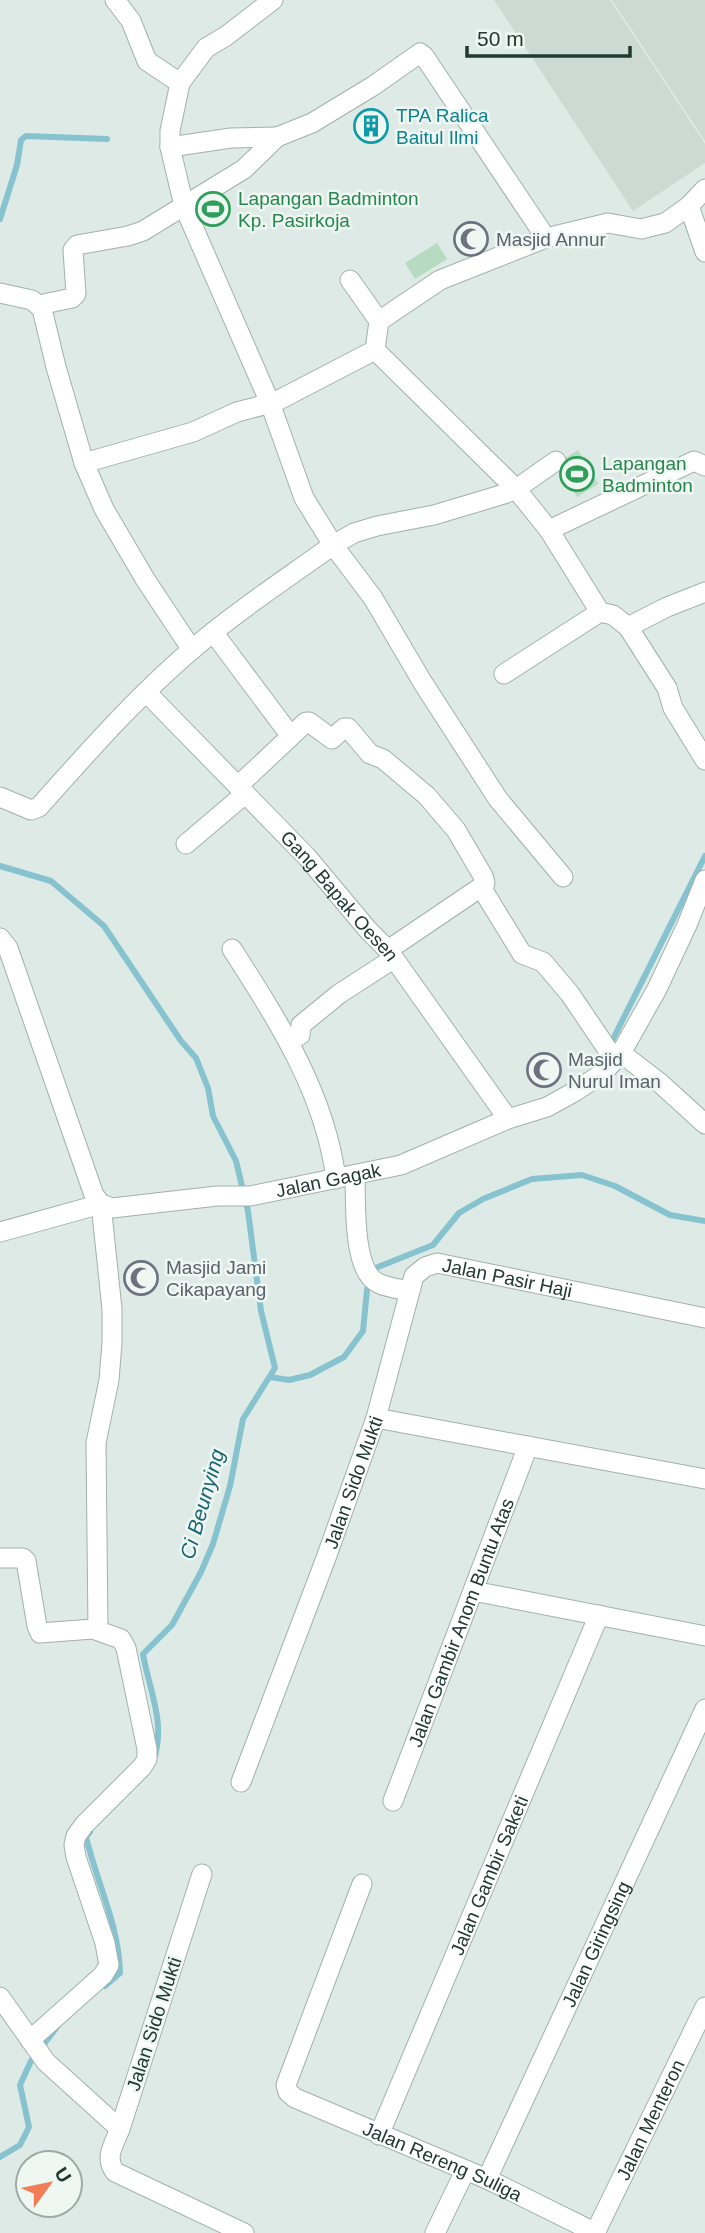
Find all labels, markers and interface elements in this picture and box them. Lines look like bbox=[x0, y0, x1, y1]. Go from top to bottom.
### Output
scale bar bbox=[467, 14, 630, 58]
text: 50 m bbox=[477, 27, 524, 50]
place label: TPA Ralica Baitul Ilmi bbox=[396, 105, 489, 148]
building icon: TPA Ralica Baitul Ilmi bbox=[352, 107, 390, 145]
place label: Lapangan Badminton Kp. Pasirkoja bbox=[238, 188, 419, 231]
sports icon: Lapangan Badminton Kp. Pasirkoja bbox=[194, 190, 232, 228]
mosque icon: Masjid Annur bbox=[452, 220, 490, 258]
place label: Masjid Annur bbox=[496, 229, 607, 250]
place label: Lapangan Badminton bbox=[602, 453, 693, 496]
sports icon: Lapangan Badminton bbox=[558, 455, 596, 493]
street label: Gang Bapak Oesen bbox=[277, 826, 403, 965]
place label: Masjid Nurul Iman bbox=[568, 1049, 661, 1092]
mosque icon: Masjid Nurul Iman bbox=[525, 1051, 563, 1089]
street label: Jalan Gagak bbox=[274, 1159, 383, 1201]
street label: Jalan Pasir Haji bbox=[441, 1254, 574, 1301]
place label: Masjid Jami Cikapayang bbox=[166, 1257, 266, 1300]
mosque icon: Masjid Jami Cikapayang bbox=[122, 1259, 160, 1297]
street label: Jalan Sido Mukti bbox=[320, 1413, 386, 1552]
water label: Ci Beunying bbox=[175, 1446, 229, 1562]
street label: Jalan Gambir Anom Buntu Atas bbox=[404, 1495, 518, 1750]
street label: Jalan Gambir Saketi bbox=[446, 1792, 532, 1958]
street label: Jalan Giringsing bbox=[558, 1878, 634, 2010]
street label: Jalan Sido Mukti bbox=[122, 1954, 186, 2094]
street label: Jalan Menteron bbox=[612, 2056, 688, 2183]
street label: Jalan Rereng Suliga bbox=[360, 2117, 526, 2205]
north arrow bbox=[14, 2149, 84, 2219]
text: U bbox=[50, 2164, 75, 2186]

